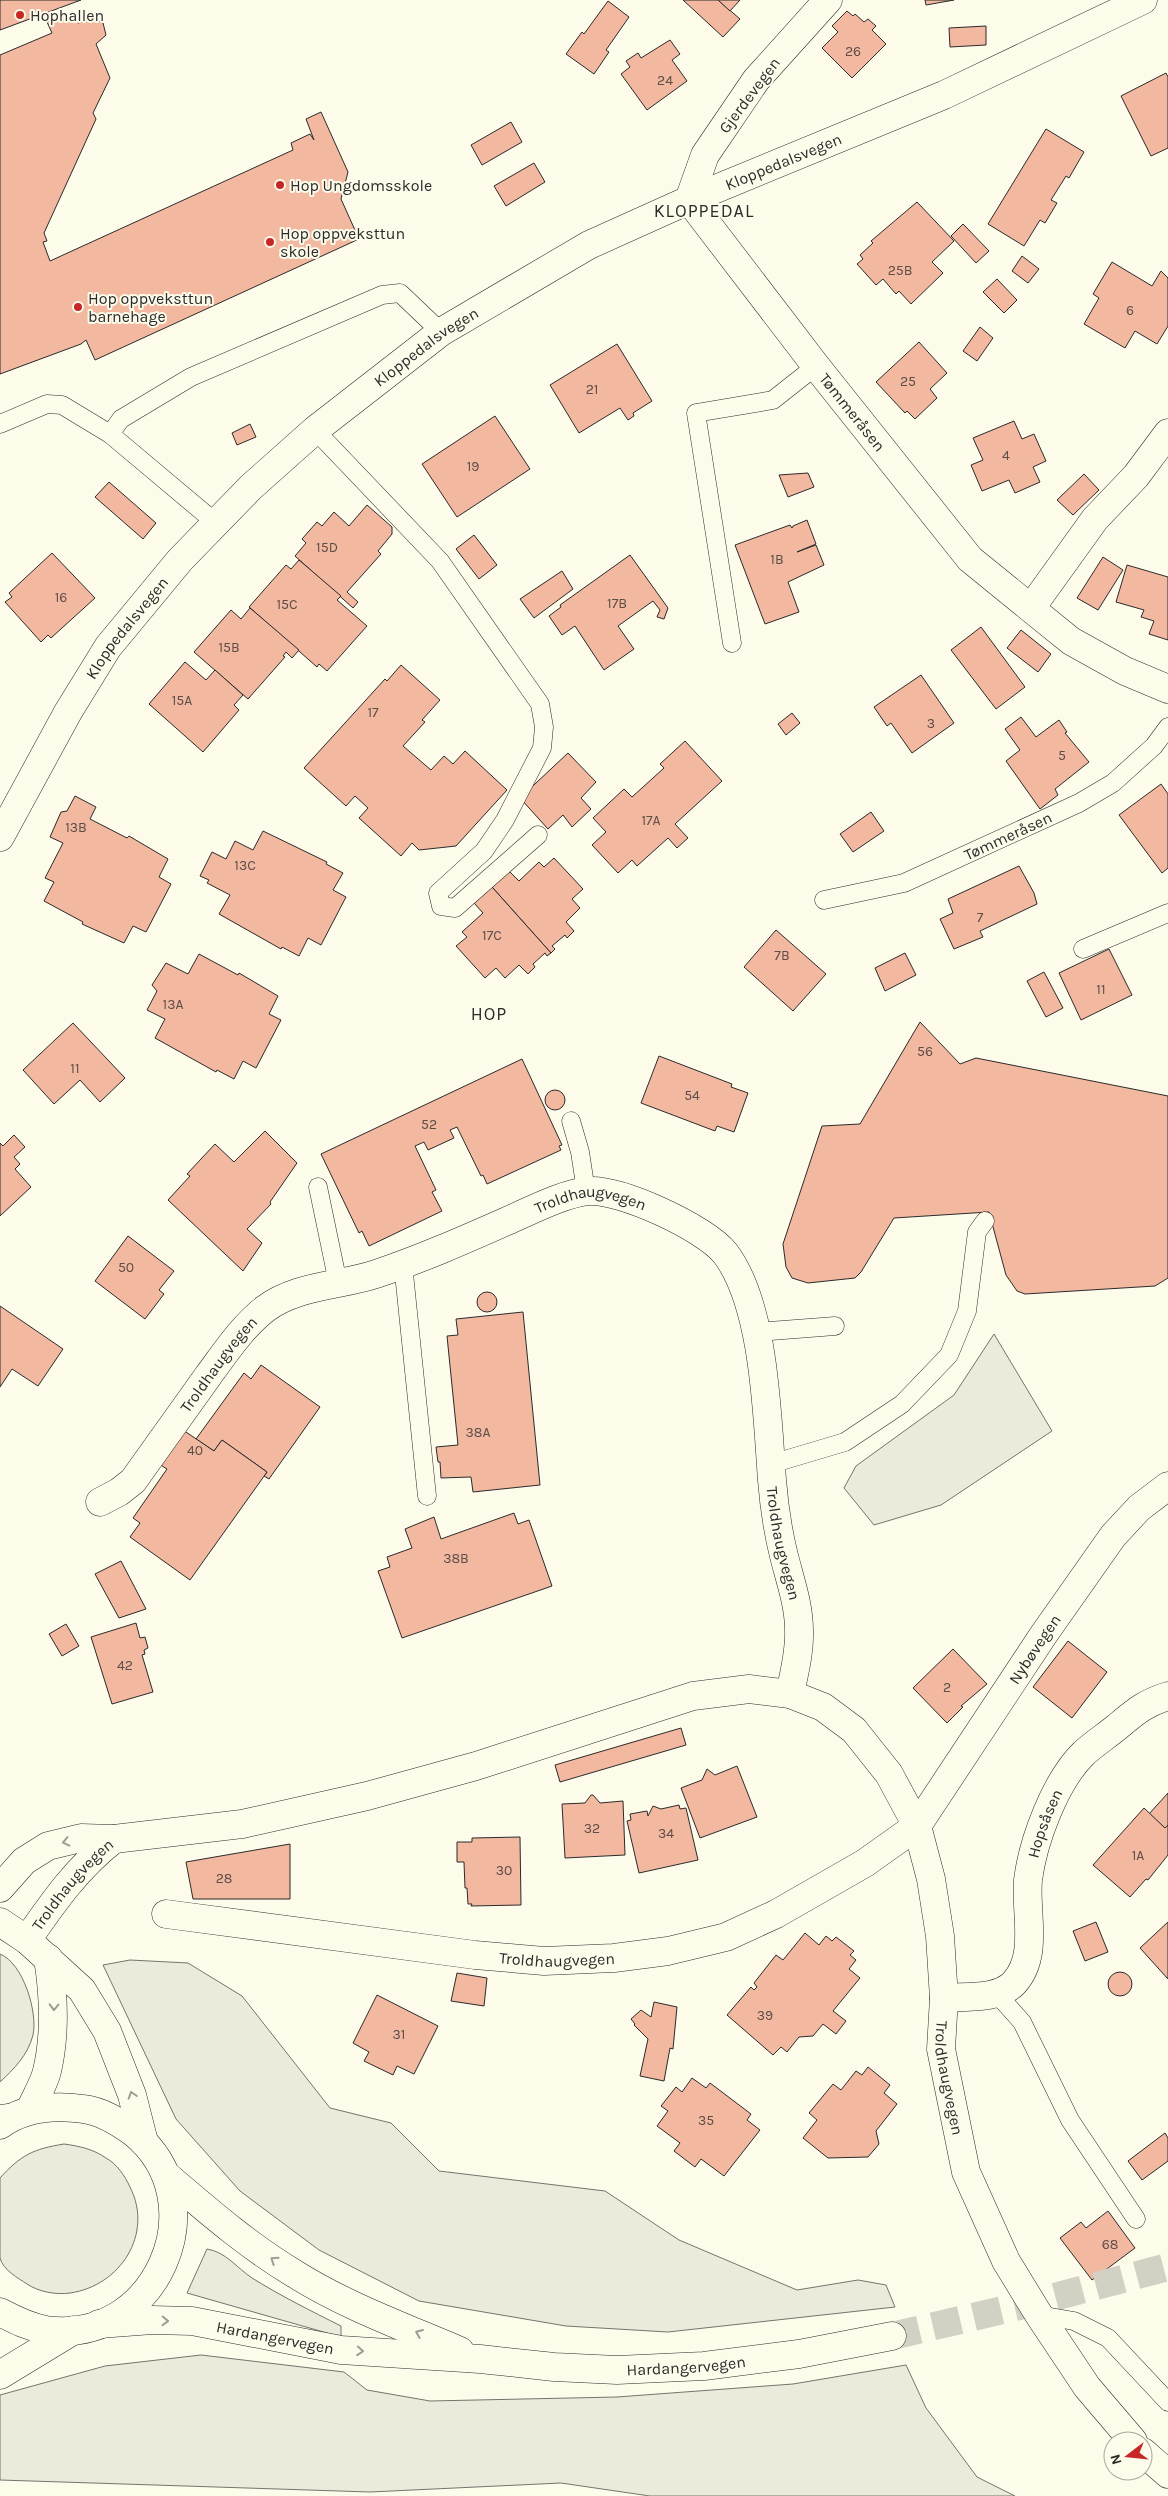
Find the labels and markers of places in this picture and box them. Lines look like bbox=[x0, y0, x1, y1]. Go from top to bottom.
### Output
place label: Hophallen bbox=[30, 6, 104, 25]
marker: Hophallen bbox=[14, 9, 26, 21]
place label: Hop Ungdomsskole bbox=[290, 176, 432, 195]
marker: Hop Ungdomsskole bbox=[274, 179, 286, 191]
place label: Hop oppveksttun skole bbox=[280, 224, 405, 261]
marker: Hop oppveksttun skole bbox=[264, 236, 276, 248]
place label: Hop oppveksttun barnehage bbox=[88, 289, 213, 326]
marker: Hop oppveksttun barnehage bbox=[72, 301, 84, 313]

